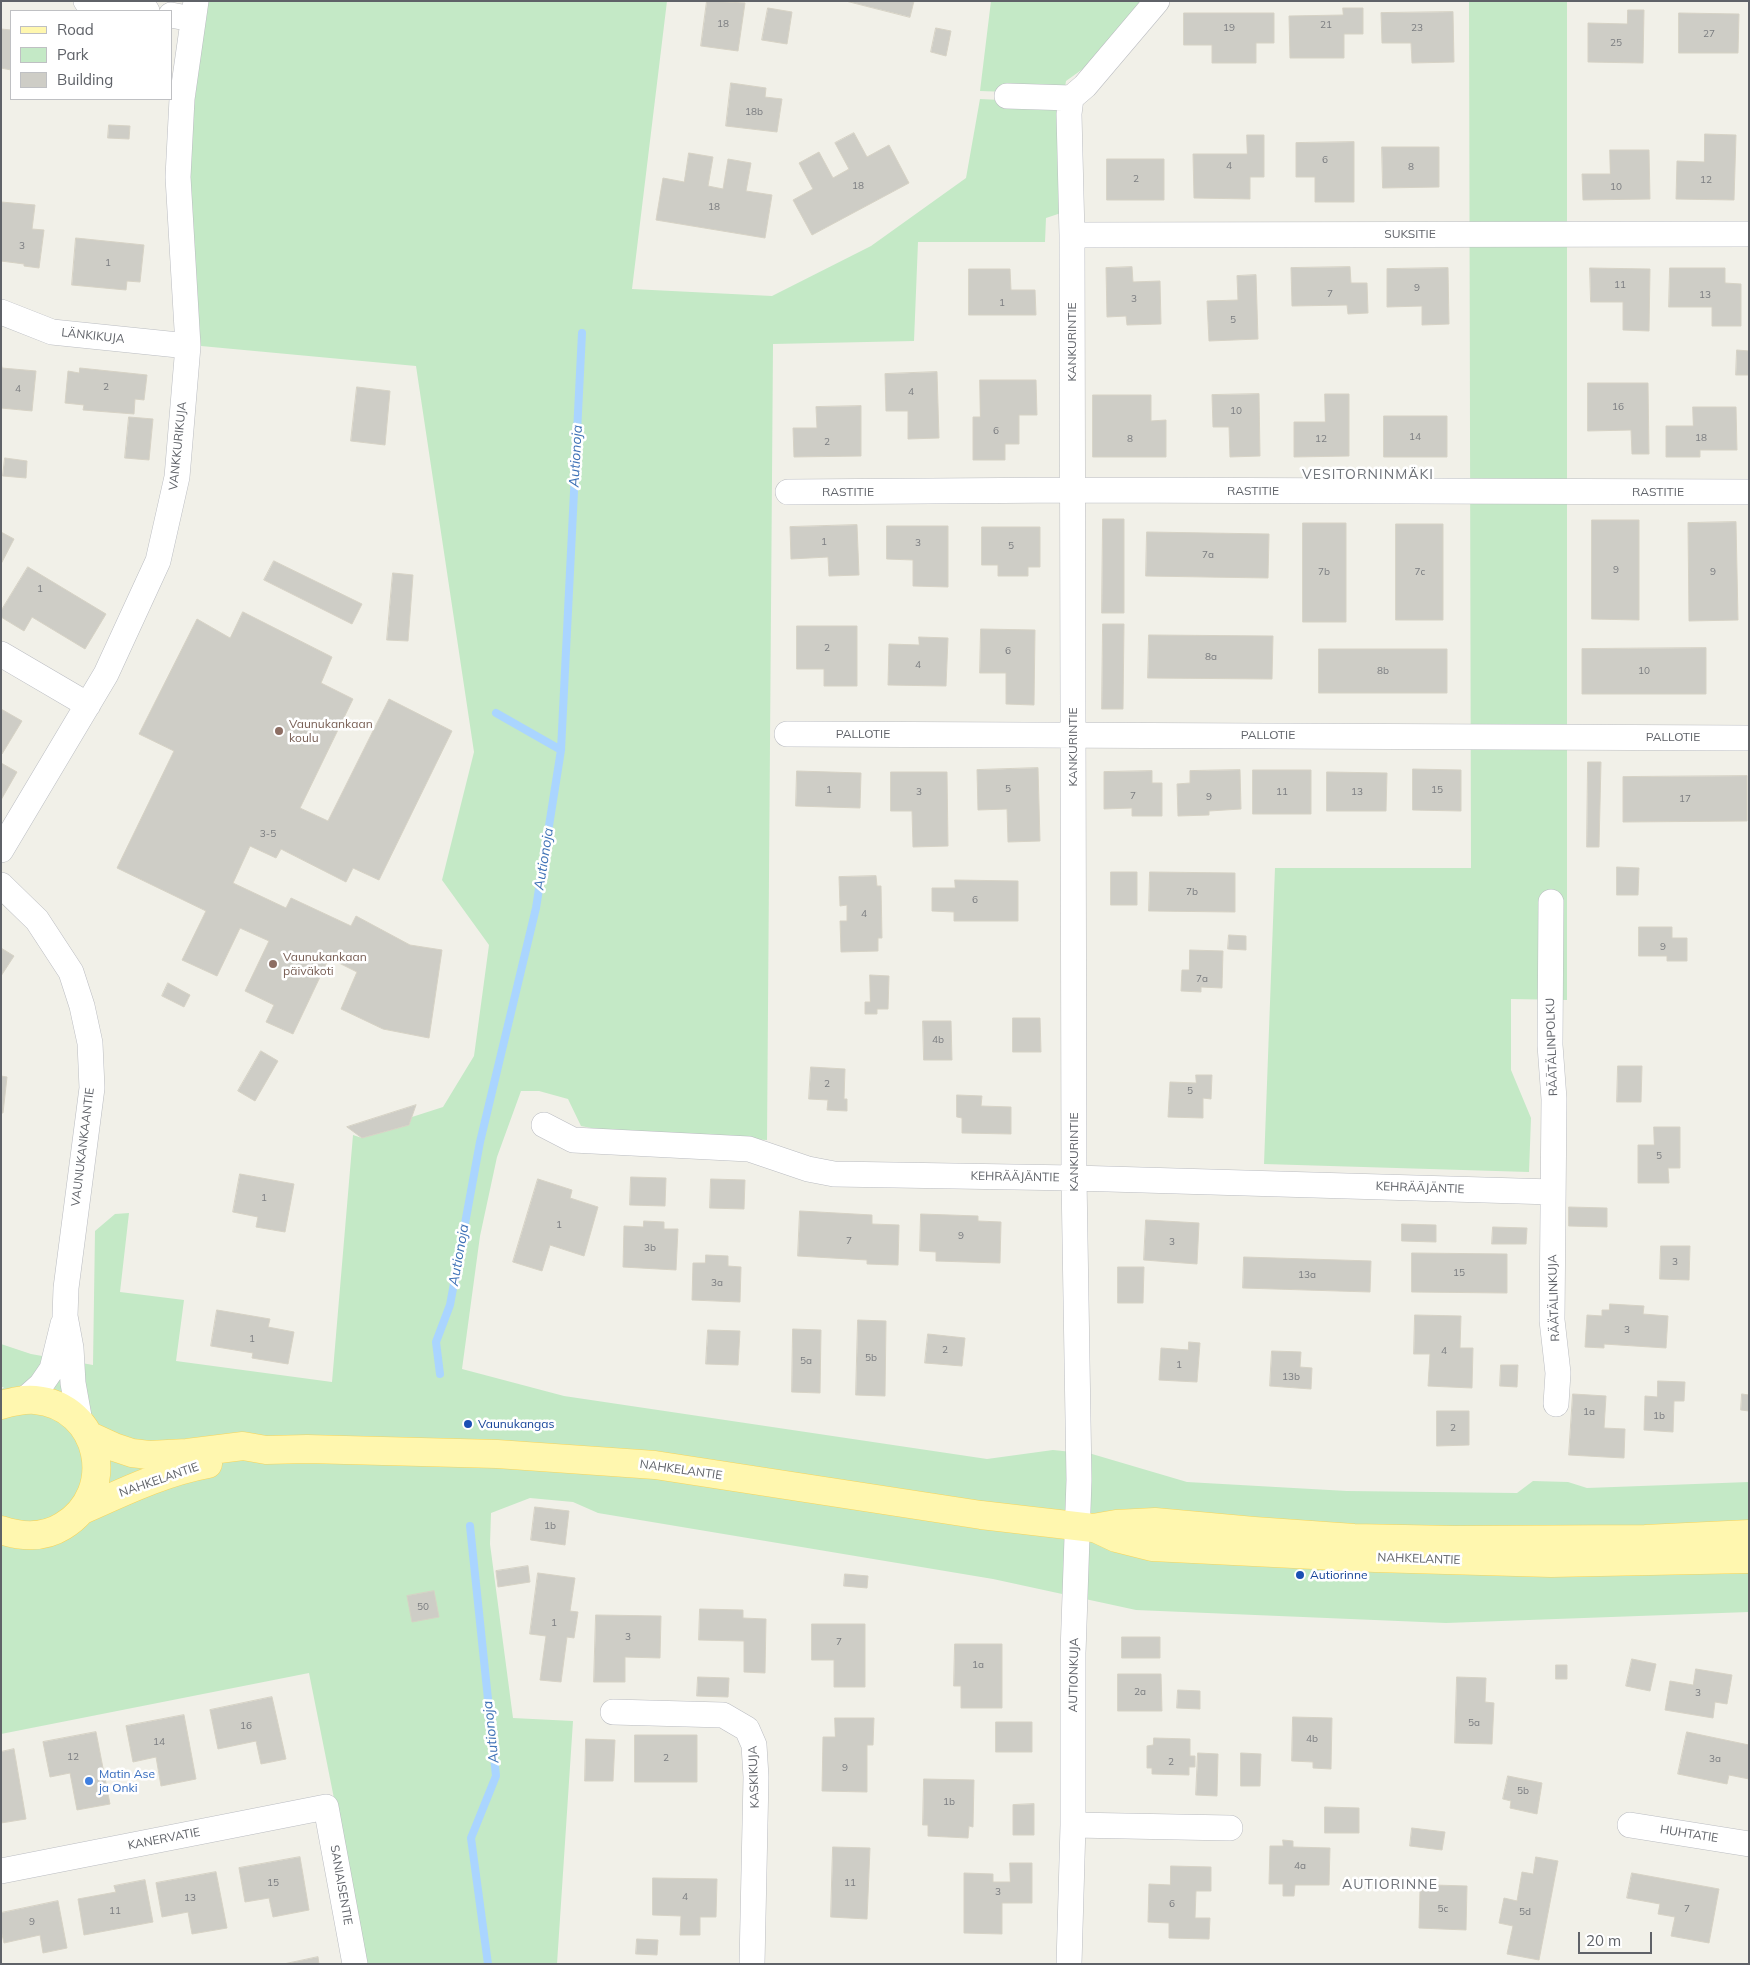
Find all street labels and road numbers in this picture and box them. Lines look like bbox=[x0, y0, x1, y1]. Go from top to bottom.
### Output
street label: SUKSITIE bbox=[1384, 227, 1436, 241]
street label: KANKURINTIE bbox=[1065, 302, 1079, 382]
street label: LÄNKIKUJA bbox=[61, 326, 125, 346]
street label: VANKKURIKUJA bbox=[166, 401, 190, 491]
street label: RASTITIE bbox=[1227, 484, 1279, 498]
street label: RASTITIE bbox=[822, 485, 874, 499]
street label: RASTITIE bbox=[1632, 485, 1684, 499]
street label: KANKURINTIE bbox=[1066, 707, 1080, 787]
street label: PALLOTIE bbox=[836, 727, 890, 741]
street label: PALLOTIE bbox=[1241, 728, 1295, 742]
street label: PALLOTIE bbox=[1646, 730, 1700, 744]
street label: RÄÄTÄLINPOLKU bbox=[1543, 998, 1561, 1096]
street label: VAUNUKANKAANTIE bbox=[69, 1087, 97, 1207]
street label: KANKURINTIE bbox=[1067, 1112, 1081, 1192]
street label: KEHRÄÄJÄNTIE bbox=[970, 1169, 1060, 1185]
street label: KEHRÄÄJÄNTIE bbox=[1375, 1179, 1465, 1197]
street label: RÄÄTÄLINKUJA bbox=[1545, 1254, 1563, 1342]
street label: NAHKELANTIE bbox=[639, 1457, 723, 1483]
street label: NAHKELANTIE bbox=[117, 1460, 201, 1500]
street label: NAHKELANTIE bbox=[1377, 1550, 1461, 1568]
street label: AUTIONKUJA bbox=[1066, 1637, 1082, 1713]
street label: KASKIKUJA bbox=[746, 1745, 762, 1809]
street label: HUHTATIE bbox=[1659, 1822, 1719, 1846]
street label: KANERVATIE bbox=[127, 1825, 201, 1853]
street label: SANIAISENTIE bbox=[327, 1844, 355, 1926]

